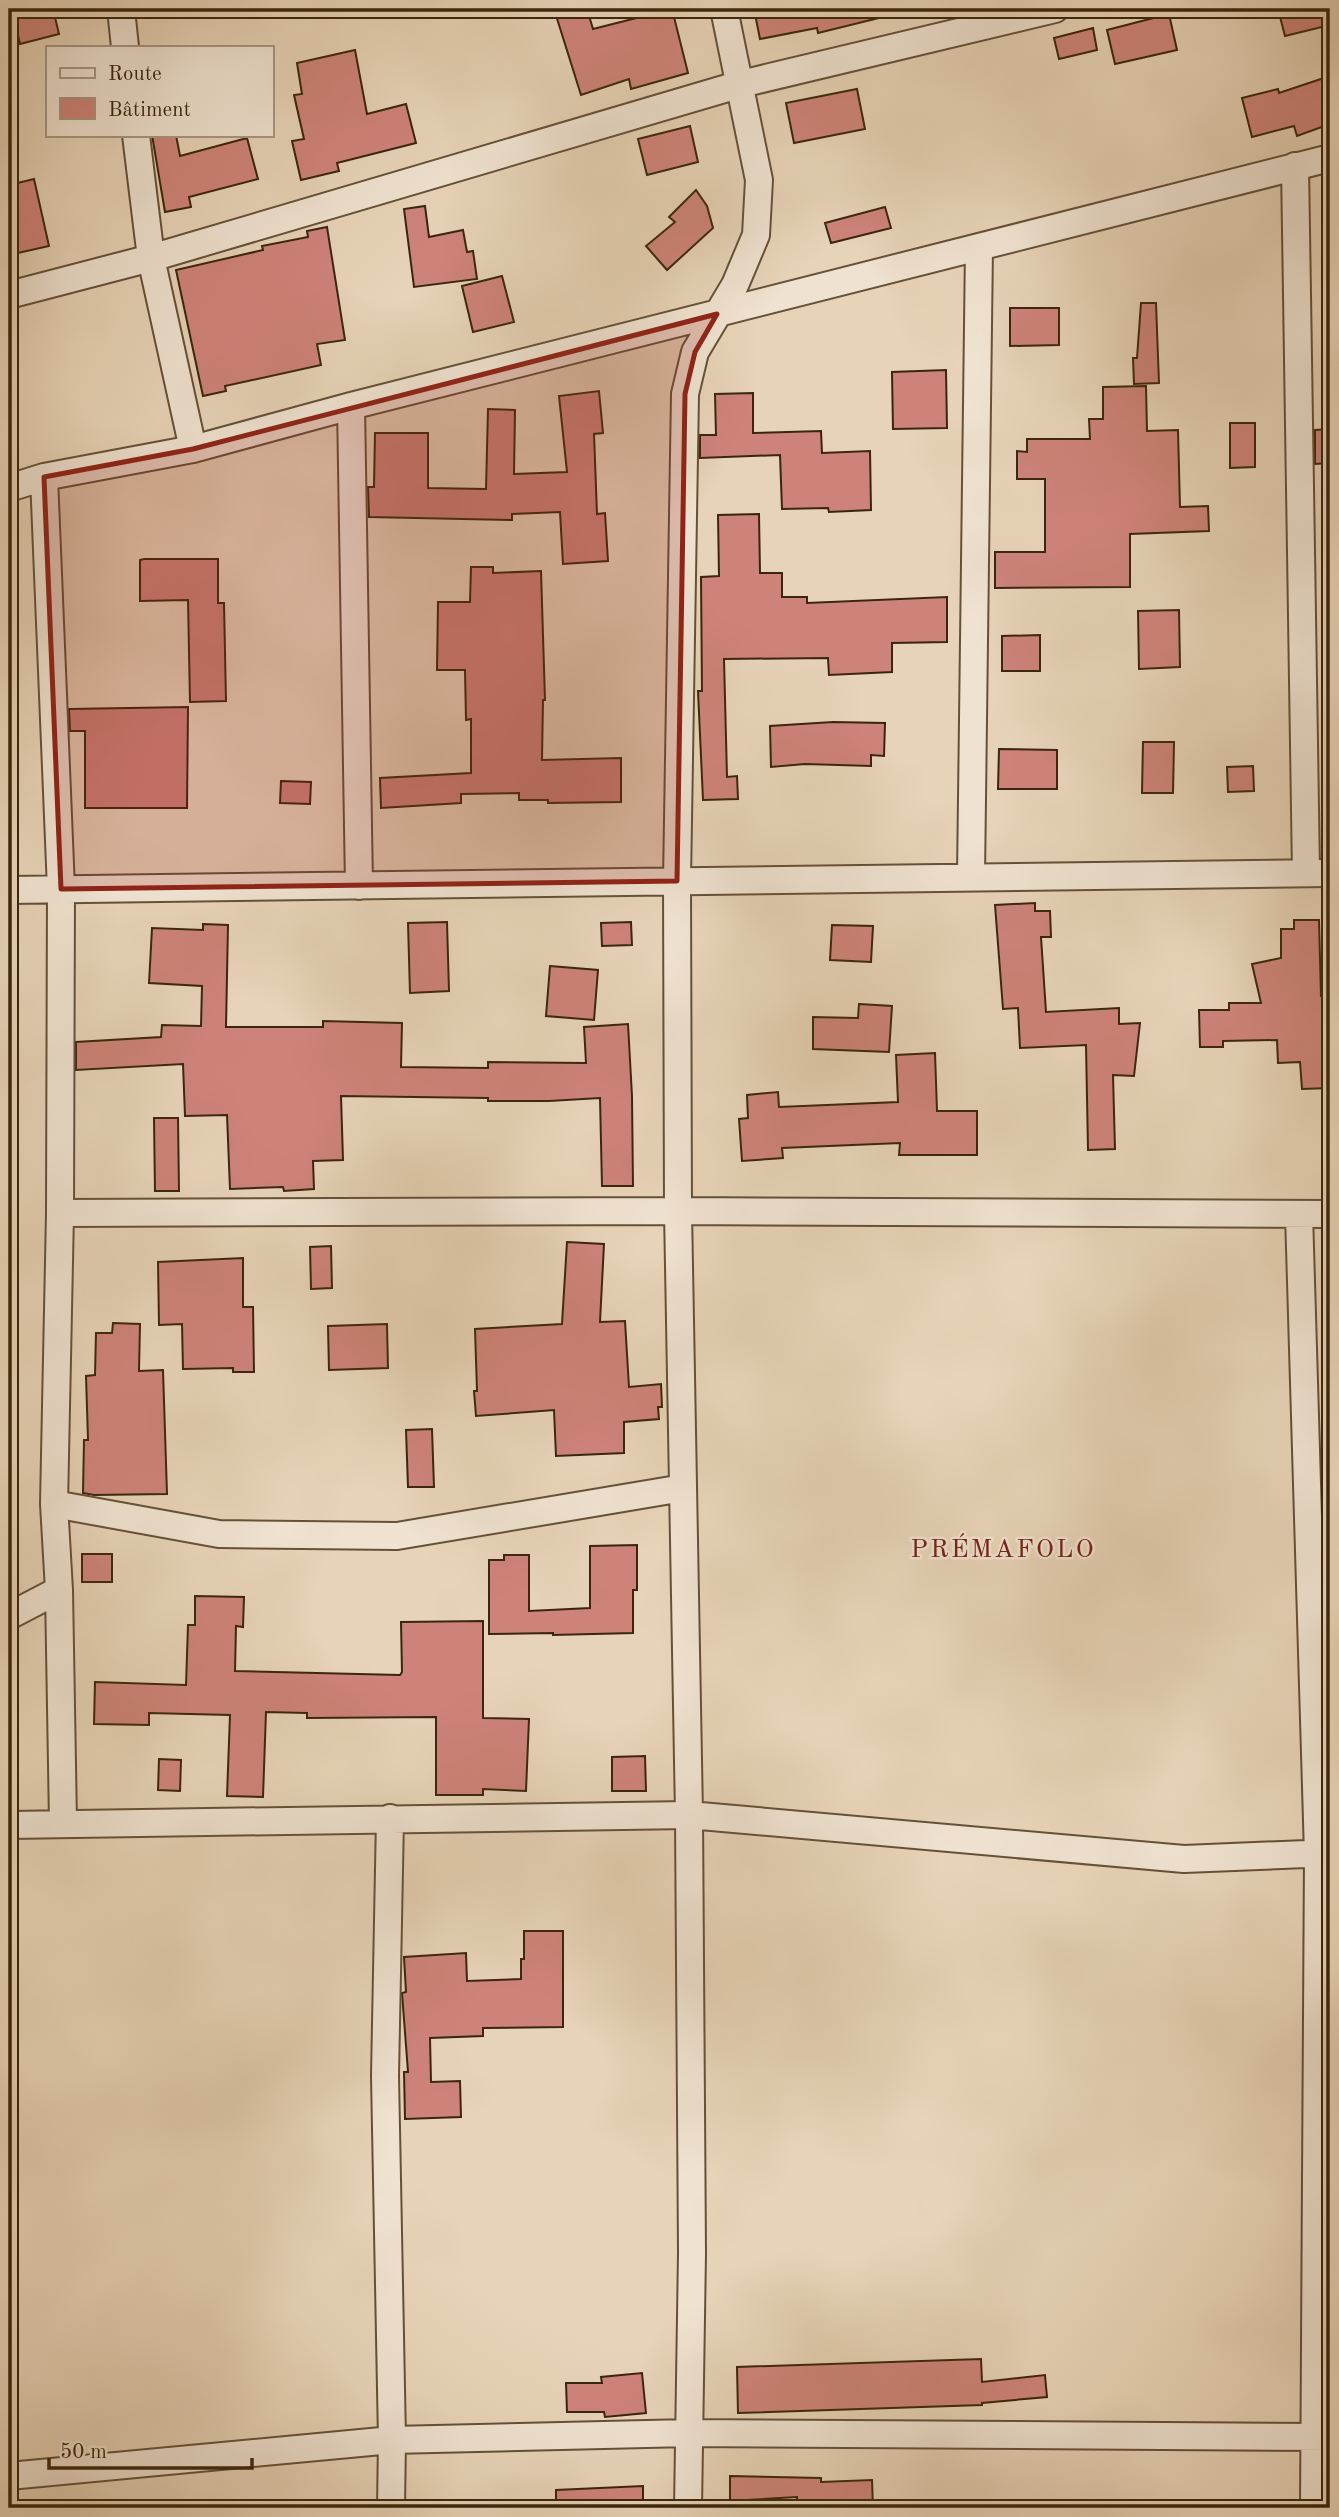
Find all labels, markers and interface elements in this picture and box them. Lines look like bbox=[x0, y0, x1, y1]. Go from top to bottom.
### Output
legend bbox=[46, 46, 273, 136]
text: Route bbox=[108, 64, 162, 85]
text: Bâtiment bbox=[108, 100, 191, 121]
district label: PRÉMAFOLO bbox=[910, 1533, 1096, 1563]
scale bar bbox=[49, 2426, 252, 2470]
text: 50 m bbox=[60, 2442, 107, 2463]

